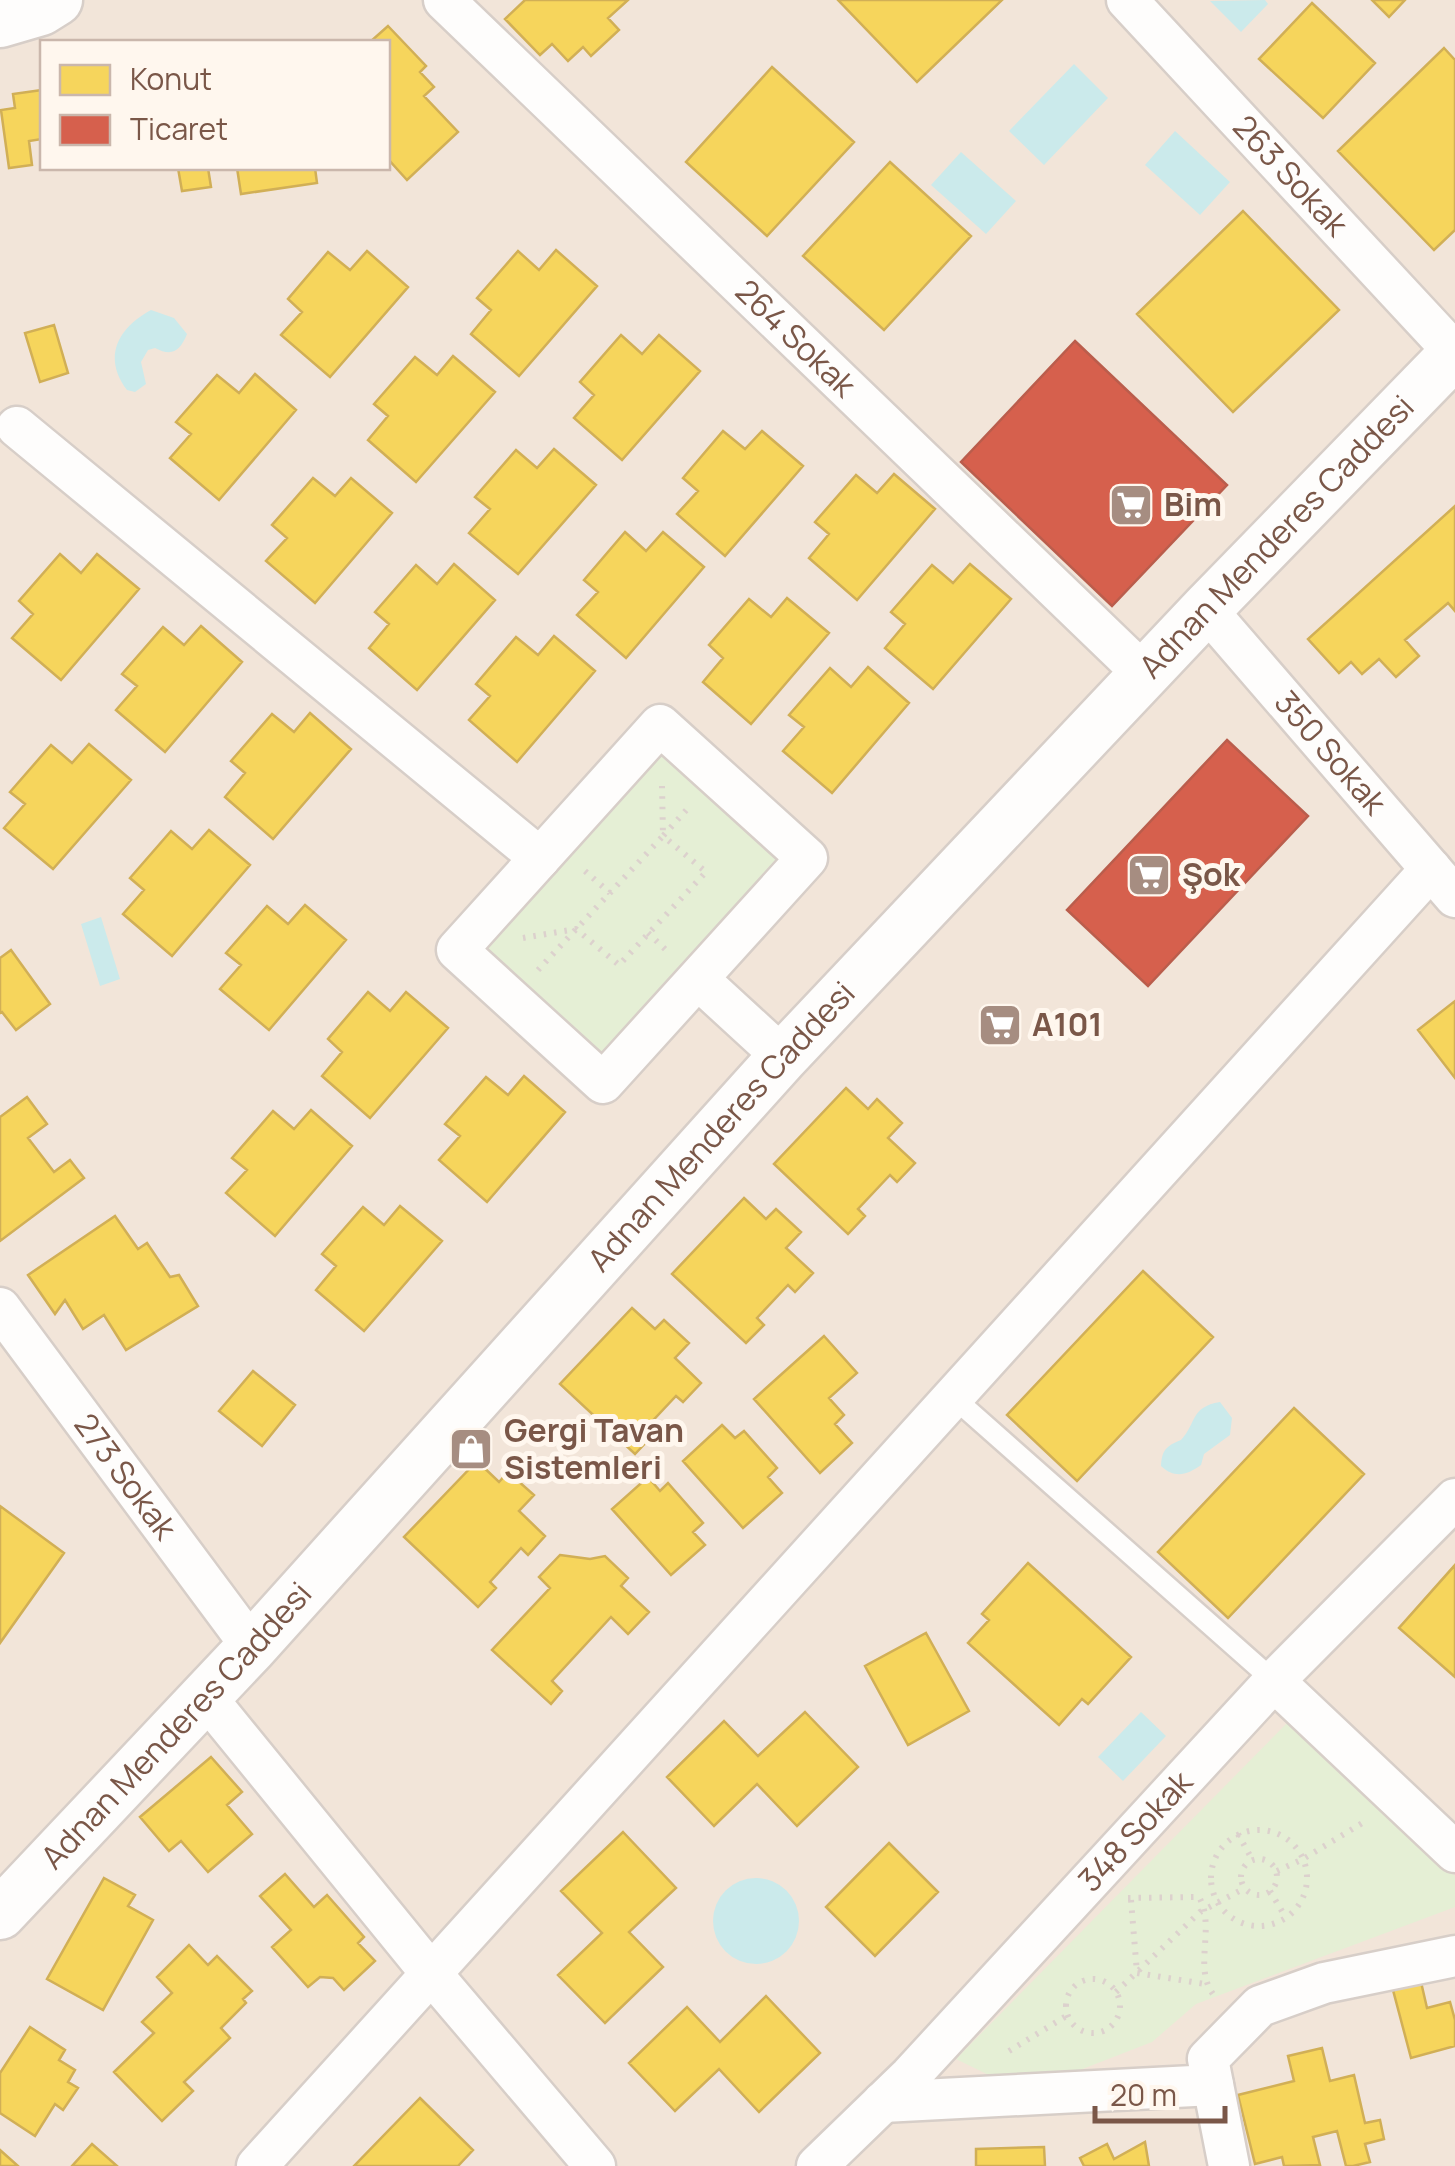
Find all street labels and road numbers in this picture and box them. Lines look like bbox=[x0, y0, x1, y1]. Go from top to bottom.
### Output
street label: 263 Sokak bbox=[1224, 105, 1359, 246]
street label: 264 Sokak bbox=[726, 269, 867, 407]
street label: Adnan Menderes Caddesi bbox=[1129, 385, 1423, 687]
street label: 350 Sokak bbox=[1265, 681, 1398, 824]
street label: Adnan Menderes Caddesi bbox=[577, 971, 864, 1281]
street label: 273 Sokak bbox=[65, 1404, 188, 1549]
street label: Adnan Menderes Caddesi bbox=[31, 1572, 321, 1878]
street label: 348 Sokak bbox=[1068, 1760, 1202, 1901]

